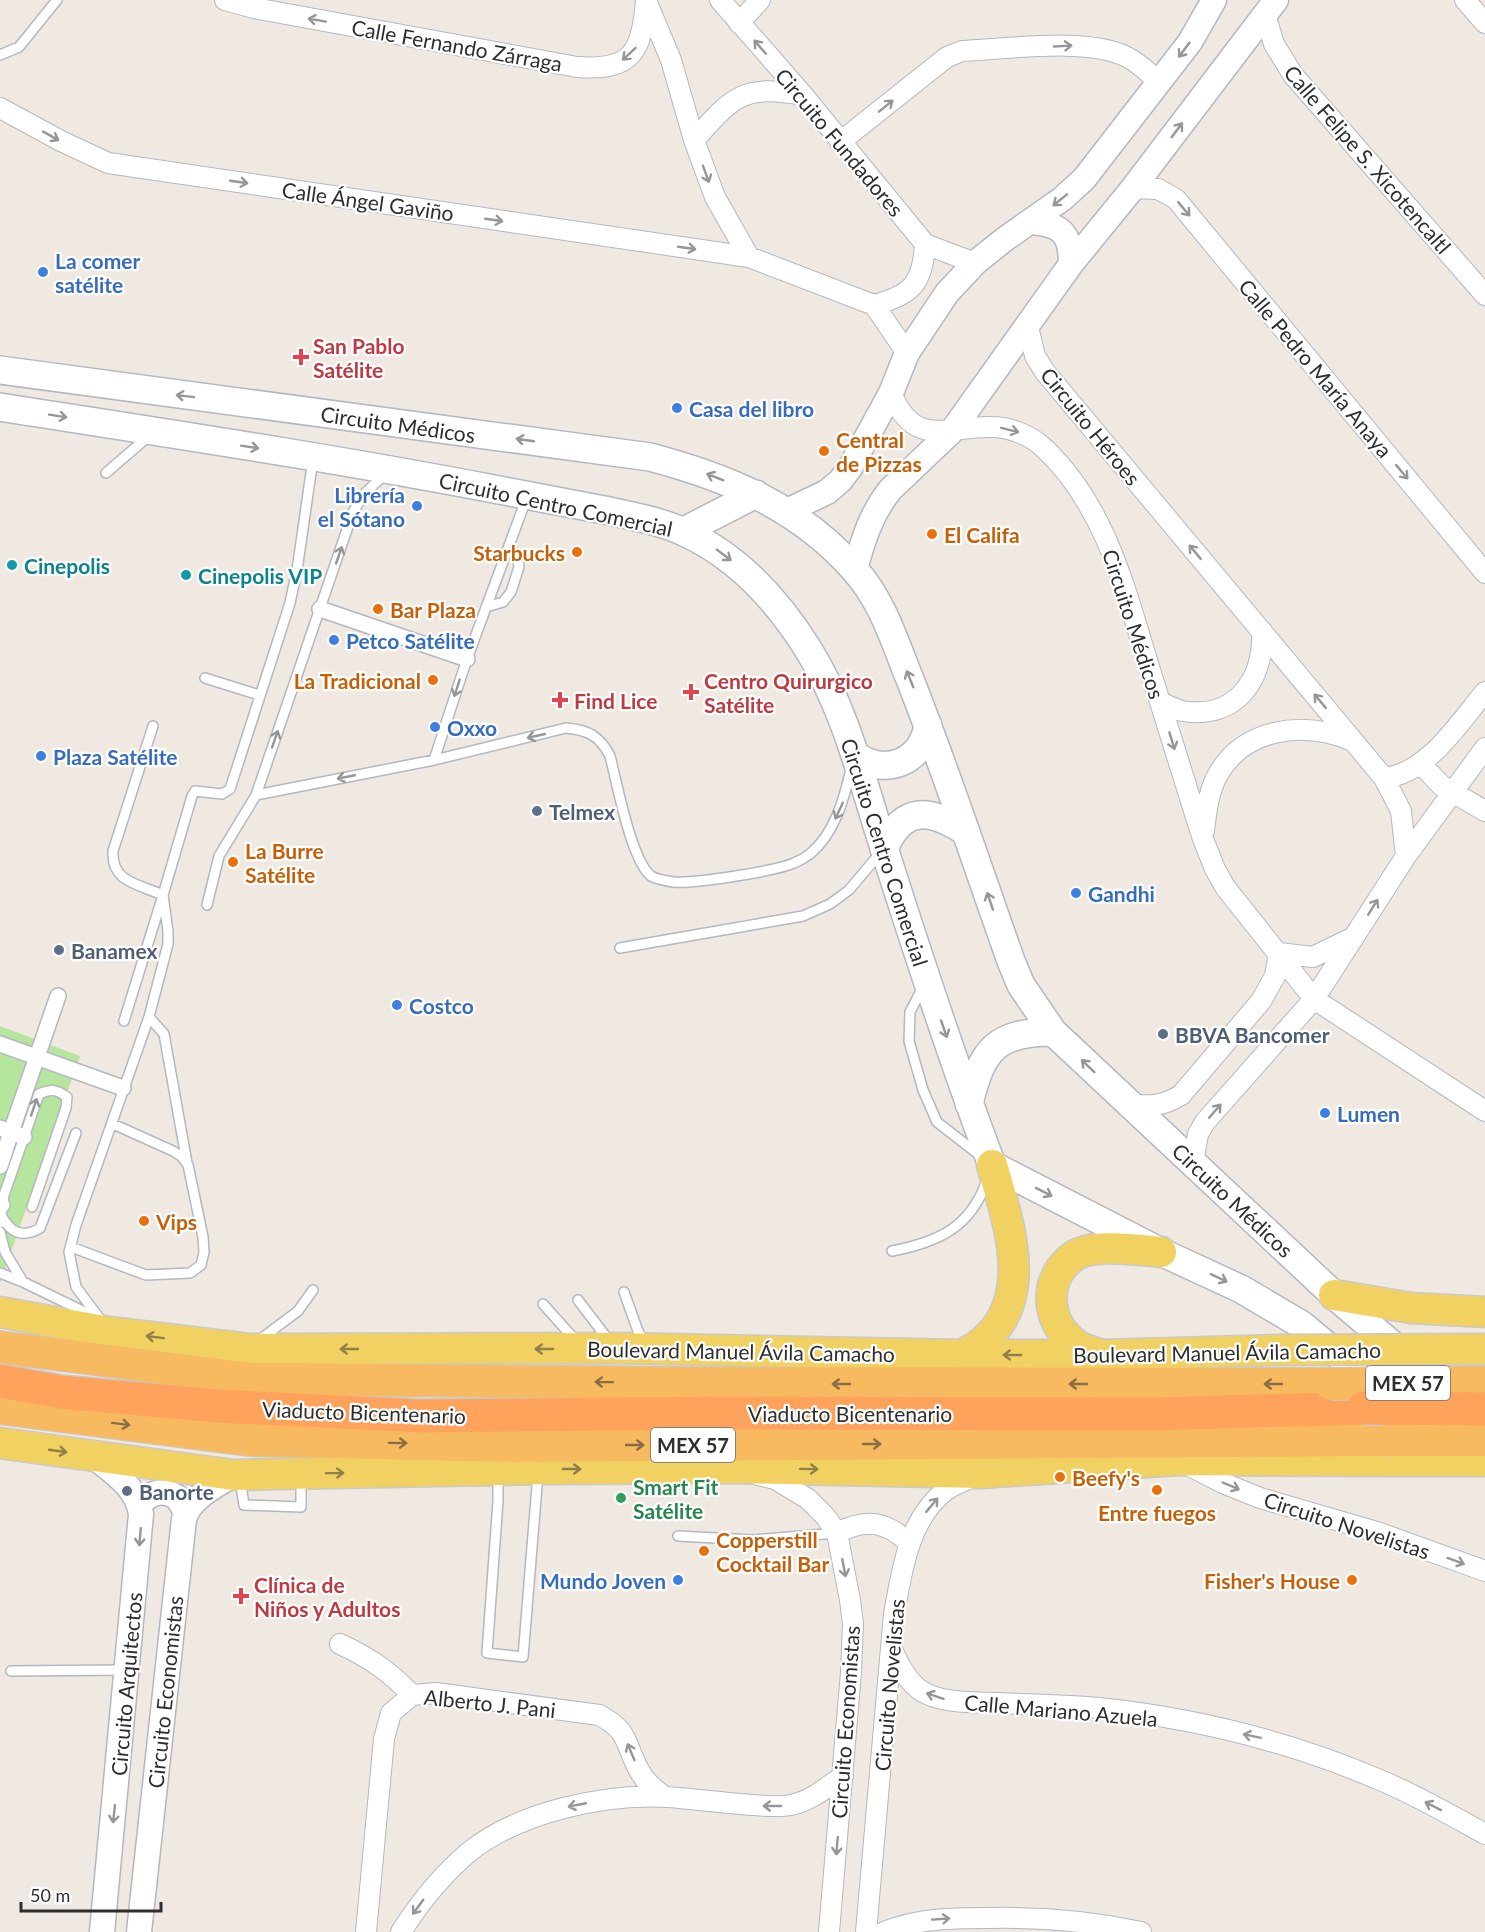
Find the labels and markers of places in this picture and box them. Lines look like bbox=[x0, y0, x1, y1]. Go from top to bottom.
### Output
place label: La comer satélite bbox=[55, 248, 140, 297]
marker: La comer satélite bbox=[36, 265, 50, 279]
place label: San Pablo Satélite bbox=[313, 333, 405, 382]
marker: San Pablo Satélite bbox=[294, 350, 308, 364]
place label: Casa del libro bbox=[689, 396, 814, 421]
marker: Casa del libro bbox=[670, 401, 684, 415]
place label: Central de Pizzas bbox=[836, 427, 922, 476]
marker: Central de Pizzas bbox=[817, 444, 831, 458]
place label: Librería el Sótano bbox=[318, 482, 405, 531]
marker: Librería el Sótano bbox=[410, 499, 424, 513]
place label: El Califa bbox=[944, 522, 1020, 547]
marker: El Califa bbox=[925, 527, 939, 541]
place label: Starbucks bbox=[473, 540, 565, 565]
marker: Starbucks bbox=[570, 545, 584, 559]
place label: Cinepolis bbox=[24, 553, 110, 578]
marker: Cinepolis bbox=[5, 558, 19, 572]
place label: Cinepolis VIP bbox=[198, 563, 322, 588]
marker: Cinepolis VIP bbox=[179, 568, 193, 582]
place label: Bar Plaza bbox=[390, 597, 476, 622]
marker: Bar Plaza bbox=[371, 602, 385, 616]
place label: Petco Satélite bbox=[346, 628, 475, 653]
marker: Petco Satélite bbox=[327, 633, 341, 647]
place label: La Tradicional bbox=[294, 668, 421, 693]
place label: Centro Quirurgico Satélite bbox=[704, 668, 873, 717]
marker: La Tradicional bbox=[426, 673, 440, 687]
marker: Centro Quirurgico Satélite bbox=[682, 683, 700, 701]
place label: Find Lice bbox=[574, 688, 657, 713]
marker: Find Lice bbox=[551, 691, 569, 709]
place label: Oxxo bbox=[447, 715, 497, 740]
marker: Oxxo bbox=[428, 720, 442, 734]
place label: Plaza Satélite bbox=[53, 744, 178, 769]
marker: Plaza Satélite bbox=[34, 749, 48, 763]
place label: Telmex bbox=[549, 799, 615, 824]
marker: Telmex bbox=[530, 804, 544, 818]
place label: La Burre Satélite bbox=[245, 838, 324, 887]
marker: La Burre Satélite bbox=[226, 855, 240, 869]
place label: Gandhi bbox=[1088, 881, 1155, 906]
marker: Gandhi bbox=[1069, 886, 1083, 900]
place label: Banamex bbox=[71, 938, 157, 963]
marker: Banamex bbox=[52, 943, 66, 957]
place label: Costco bbox=[409, 993, 474, 1018]
marker: Costco bbox=[390, 998, 404, 1012]
place label: BBVA Bancomer bbox=[1175, 1022, 1330, 1047]
marker: BBVA Bancomer bbox=[1156, 1027, 1170, 1041]
place label: Lumen bbox=[1337, 1101, 1400, 1126]
marker: Lumen bbox=[1318, 1106, 1332, 1120]
place label: Vips bbox=[155, 1209, 197, 1234]
marker: Vips bbox=[137, 1214, 151, 1228]
place label: Beefy's bbox=[1072, 1465, 1140, 1490]
marker: Beefy's bbox=[1053, 1470, 1067, 1484]
place label: Smart Fit Satélite bbox=[633, 1474, 719, 1523]
place label: Banorte bbox=[139, 1479, 214, 1504]
marker: Entre fuegos bbox=[1150, 1483, 1164, 1497]
marker: Banorte bbox=[120, 1484, 134, 1498]
marker: Smart Fit Satélite bbox=[614, 1491, 628, 1505]
place label: Entre fuegos bbox=[1098, 1500, 1216, 1525]
place label: Copperstill Cocktail Bar bbox=[716, 1527, 830, 1576]
marker: Copperstill Cocktail Bar bbox=[697, 1544, 711, 1558]
place label: Mundo Joven bbox=[540, 1568, 666, 1593]
place label: Fisher's House bbox=[1204, 1568, 1340, 1593]
place label: Clínica de Niños y Adultos bbox=[254, 1572, 400, 1621]
marker: Mundo Joven bbox=[671, 1573, 685, 1587]
marker: Fisher's House bbox=[1345, 1573, 1359, 1587]
marker: Clínica de Niños y Adultos bbox=[232, 1587, 250, 1605]

